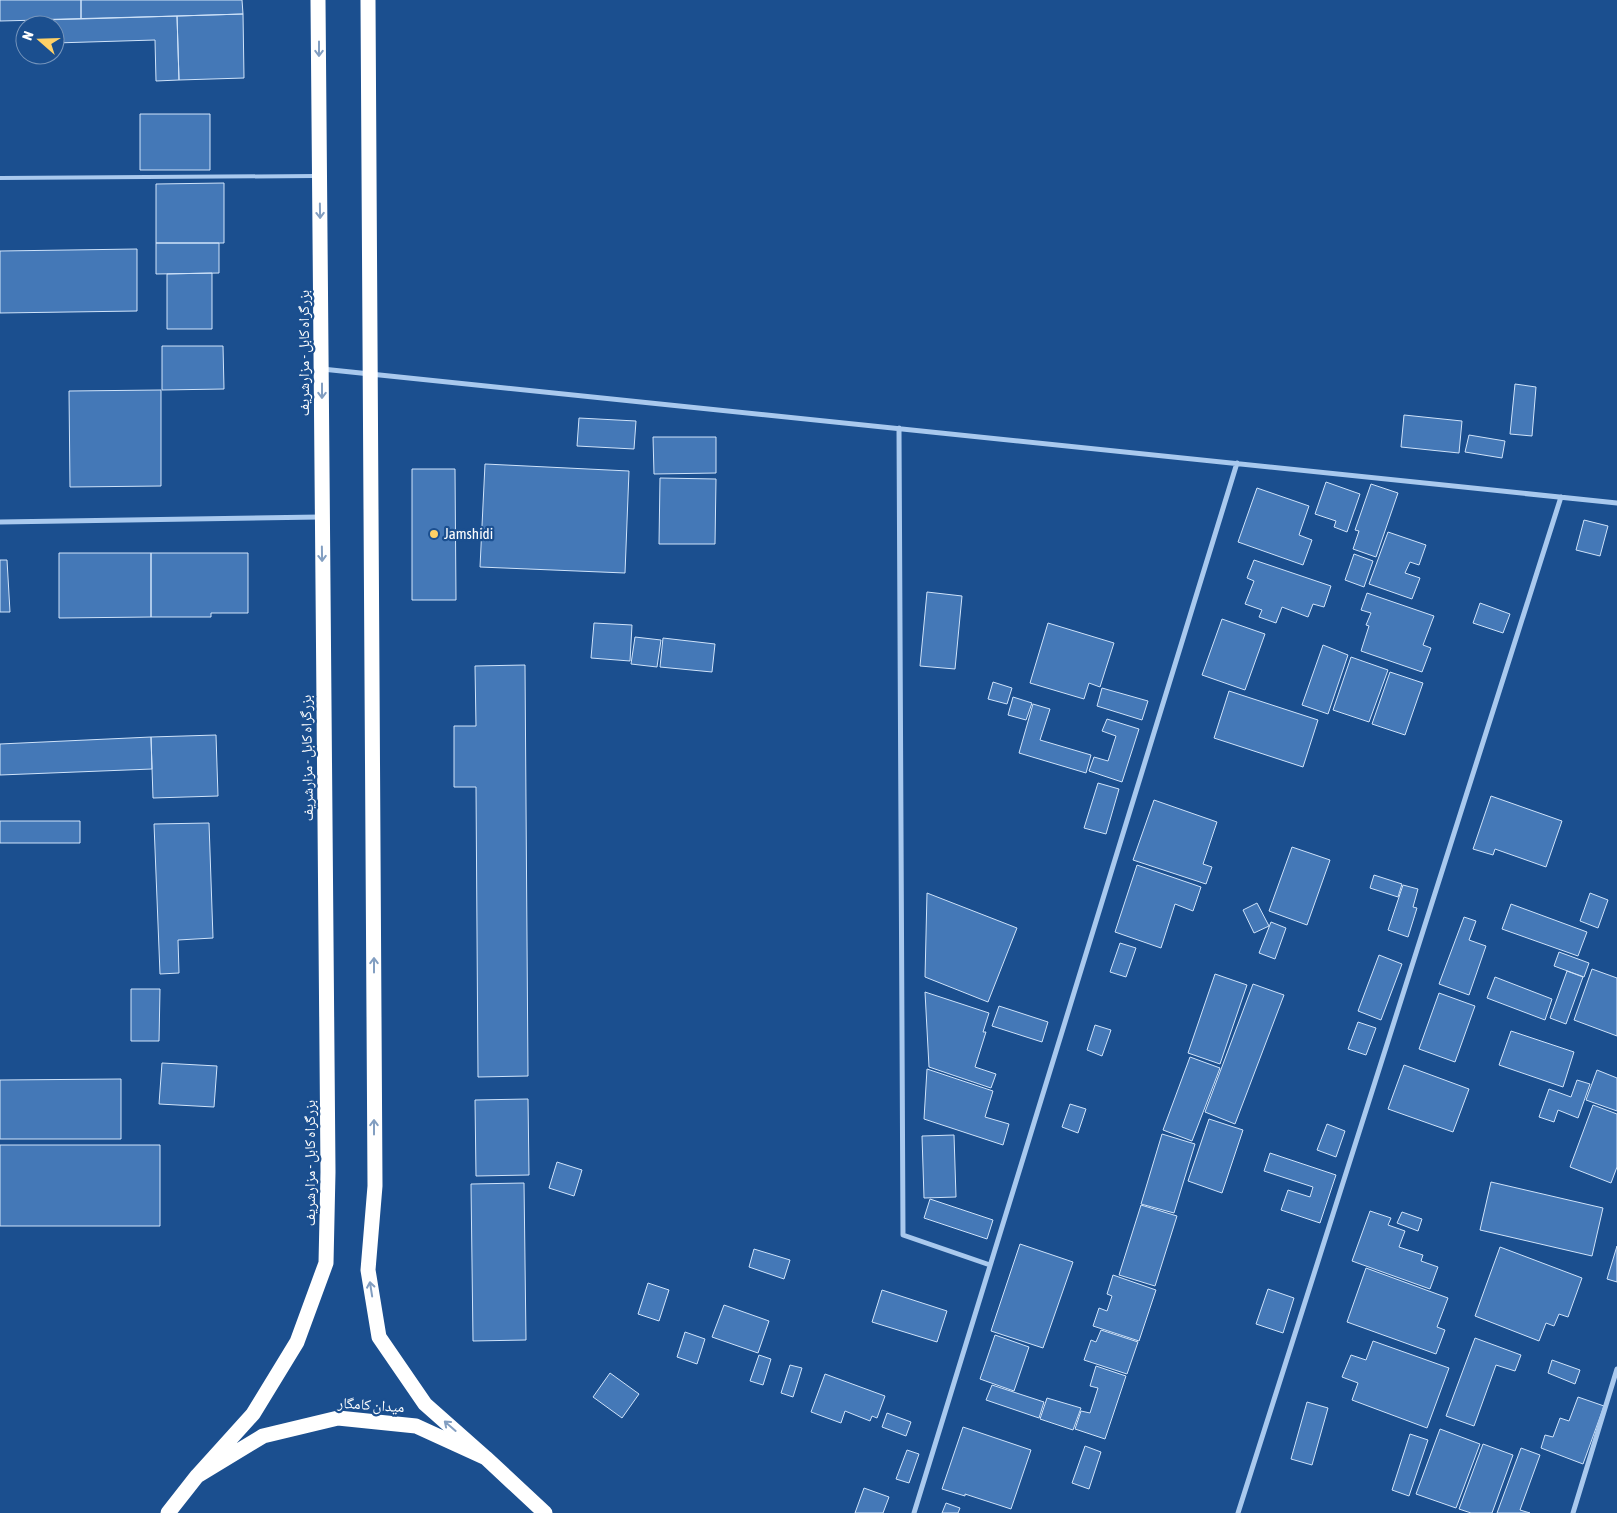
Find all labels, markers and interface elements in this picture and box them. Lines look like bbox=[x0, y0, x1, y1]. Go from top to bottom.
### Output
north arrow bbox=[15, 15, 65, 65]
text: N bbox=[19, 29, 37, 42]
one-way arrow bbox=[314, 40, 324, 56]
one-way arrow bbox=[315, 202, 325, 219]
street label: بزرگراه کابل - مزارشریف bbox=[295, 290, 314, 416]
one-way arrow bbox=[317, 382, 327, 399]
place label: Jamshidi bbox=[444, 525, 493, 542]
marker: Jamshidi bbox=[428, 528, 440, 540]
one-way arrow bbox=[317, 545, 327, 561]
street label: بزرگراه کابل - مزارشریف bbox=[297, 695, 318, 821]
one-way arrow bbox=[369, 957, 379, 974]
street label: بزرگراه کابل - مزارشریف bbox=[301, 1100, 320, 1226]
one-way arrow bbox=[370, 1120, 379, 1136]
one-way arrow bbox=[366, 1282, 376, 1298]
street label: میدان کامگار bbox=[336, 1394, 405, 1417]
one-way arrow bbox=[443, 1420, 456, 1432]

